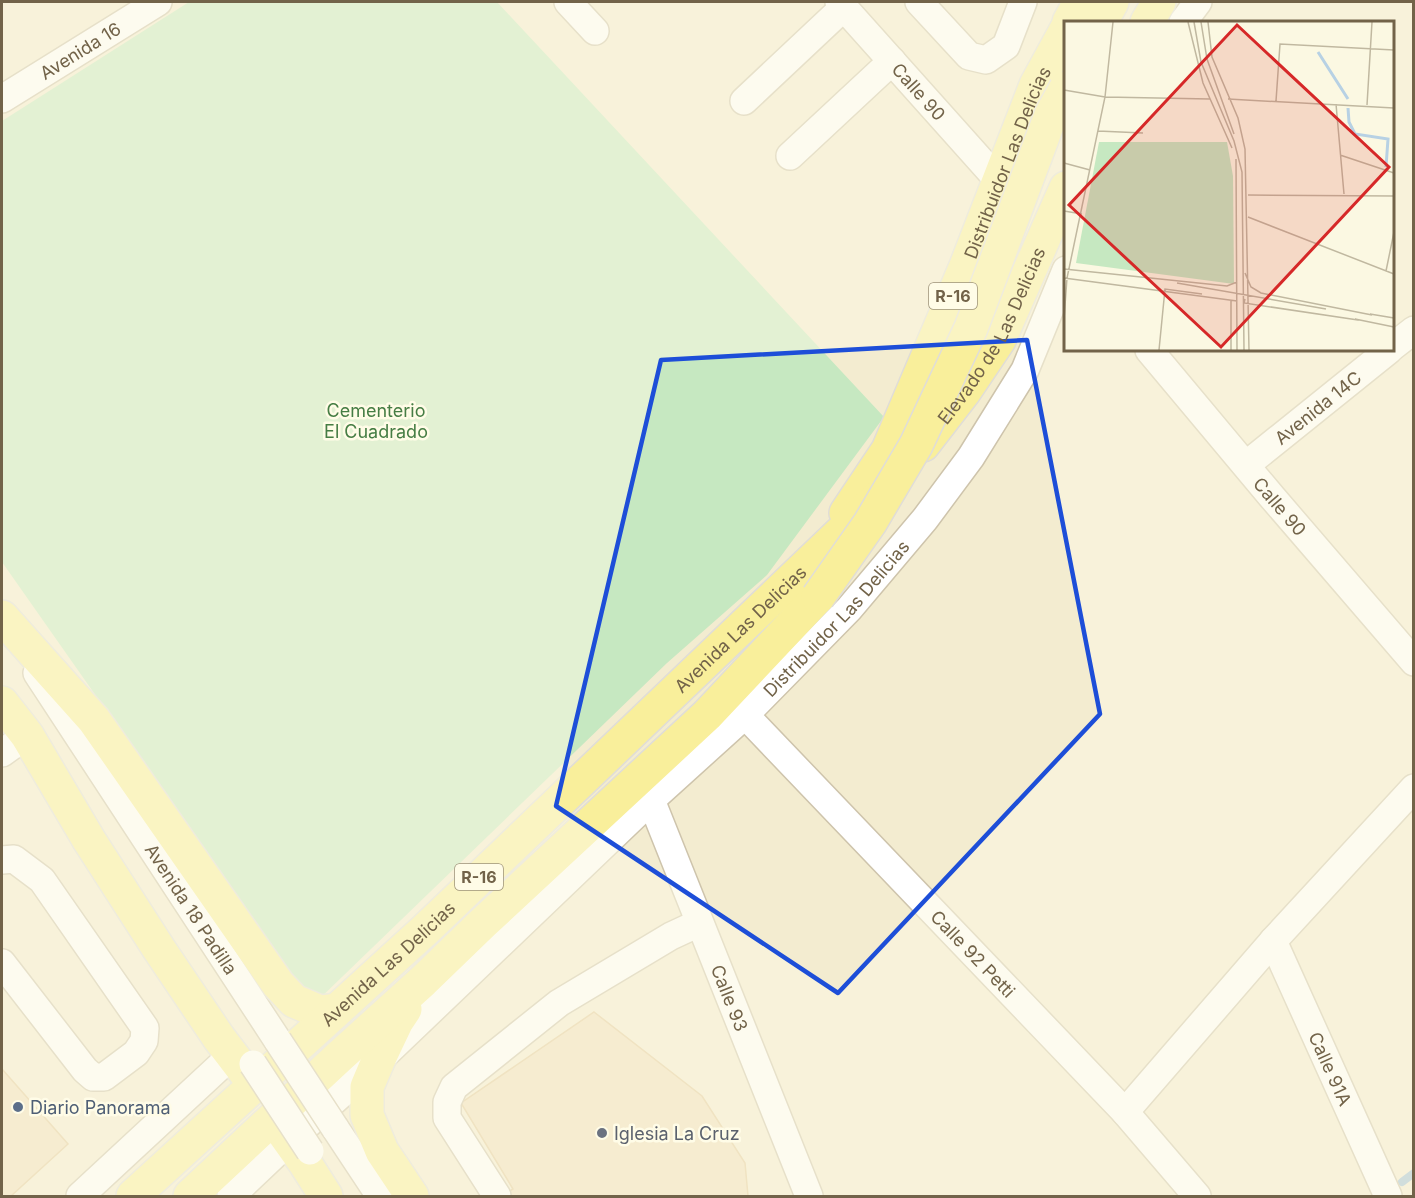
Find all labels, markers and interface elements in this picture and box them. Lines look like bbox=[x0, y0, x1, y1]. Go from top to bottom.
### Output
street label: Avenida 16 bbox=[36, 17, 124, 83]
inset map bbox=[1064, 21, 1394, 351]
street label: Calle 90 bbox=[888, 58, 950, 125]
street label: Distribuidor Las Delicias bbox=[959, 62, 1055, 262]
street label: Elevado de Las Delicias bbox=[933, 244, 1049, 428]
road number: R-16 bbox=[929, 283, 977, 309]
street label: Avenida 14C bbox=[1270, 366, 1365, 448]
park label: Cementerio El Cuadrado bbox=[324, 400, 428, 442]
street label: Calle 90 bbox=[1249, 473, 1311, 540]
street label: Distribuidor Las Delicias bbox=[759, 536, 913, 701]
street label: Avenida Las Delicias bbox=[670, 561, 810, 696]
street label: Avenida 18 Padilla bbox=[141, 840, 242, 978]
road number: R-16 bbox=[455, 864, 503, 890]
street label: Avenida Las Delicias bbox=[317, 897, 459, 1030]
street label: Calle 92 Petti bbox=[927, 906, 1020, 1001]
street label: Calle 93 bbox=[707, 962, 753, 1034]
street label: Calle 91A bbox=[1305, 1029, 1356, 1109]
place label: Diario Panorama bbox=[30, 1097, 171, 1118]
marker: Diario Panorama bbox=[11, 1100, 25, 1114]
place label: Iglesia La Cruz bbox=[614, 1123, 740, 1144]
marker: Iglesia La Cruz bbox=[595, 1126, 609, 1140]

